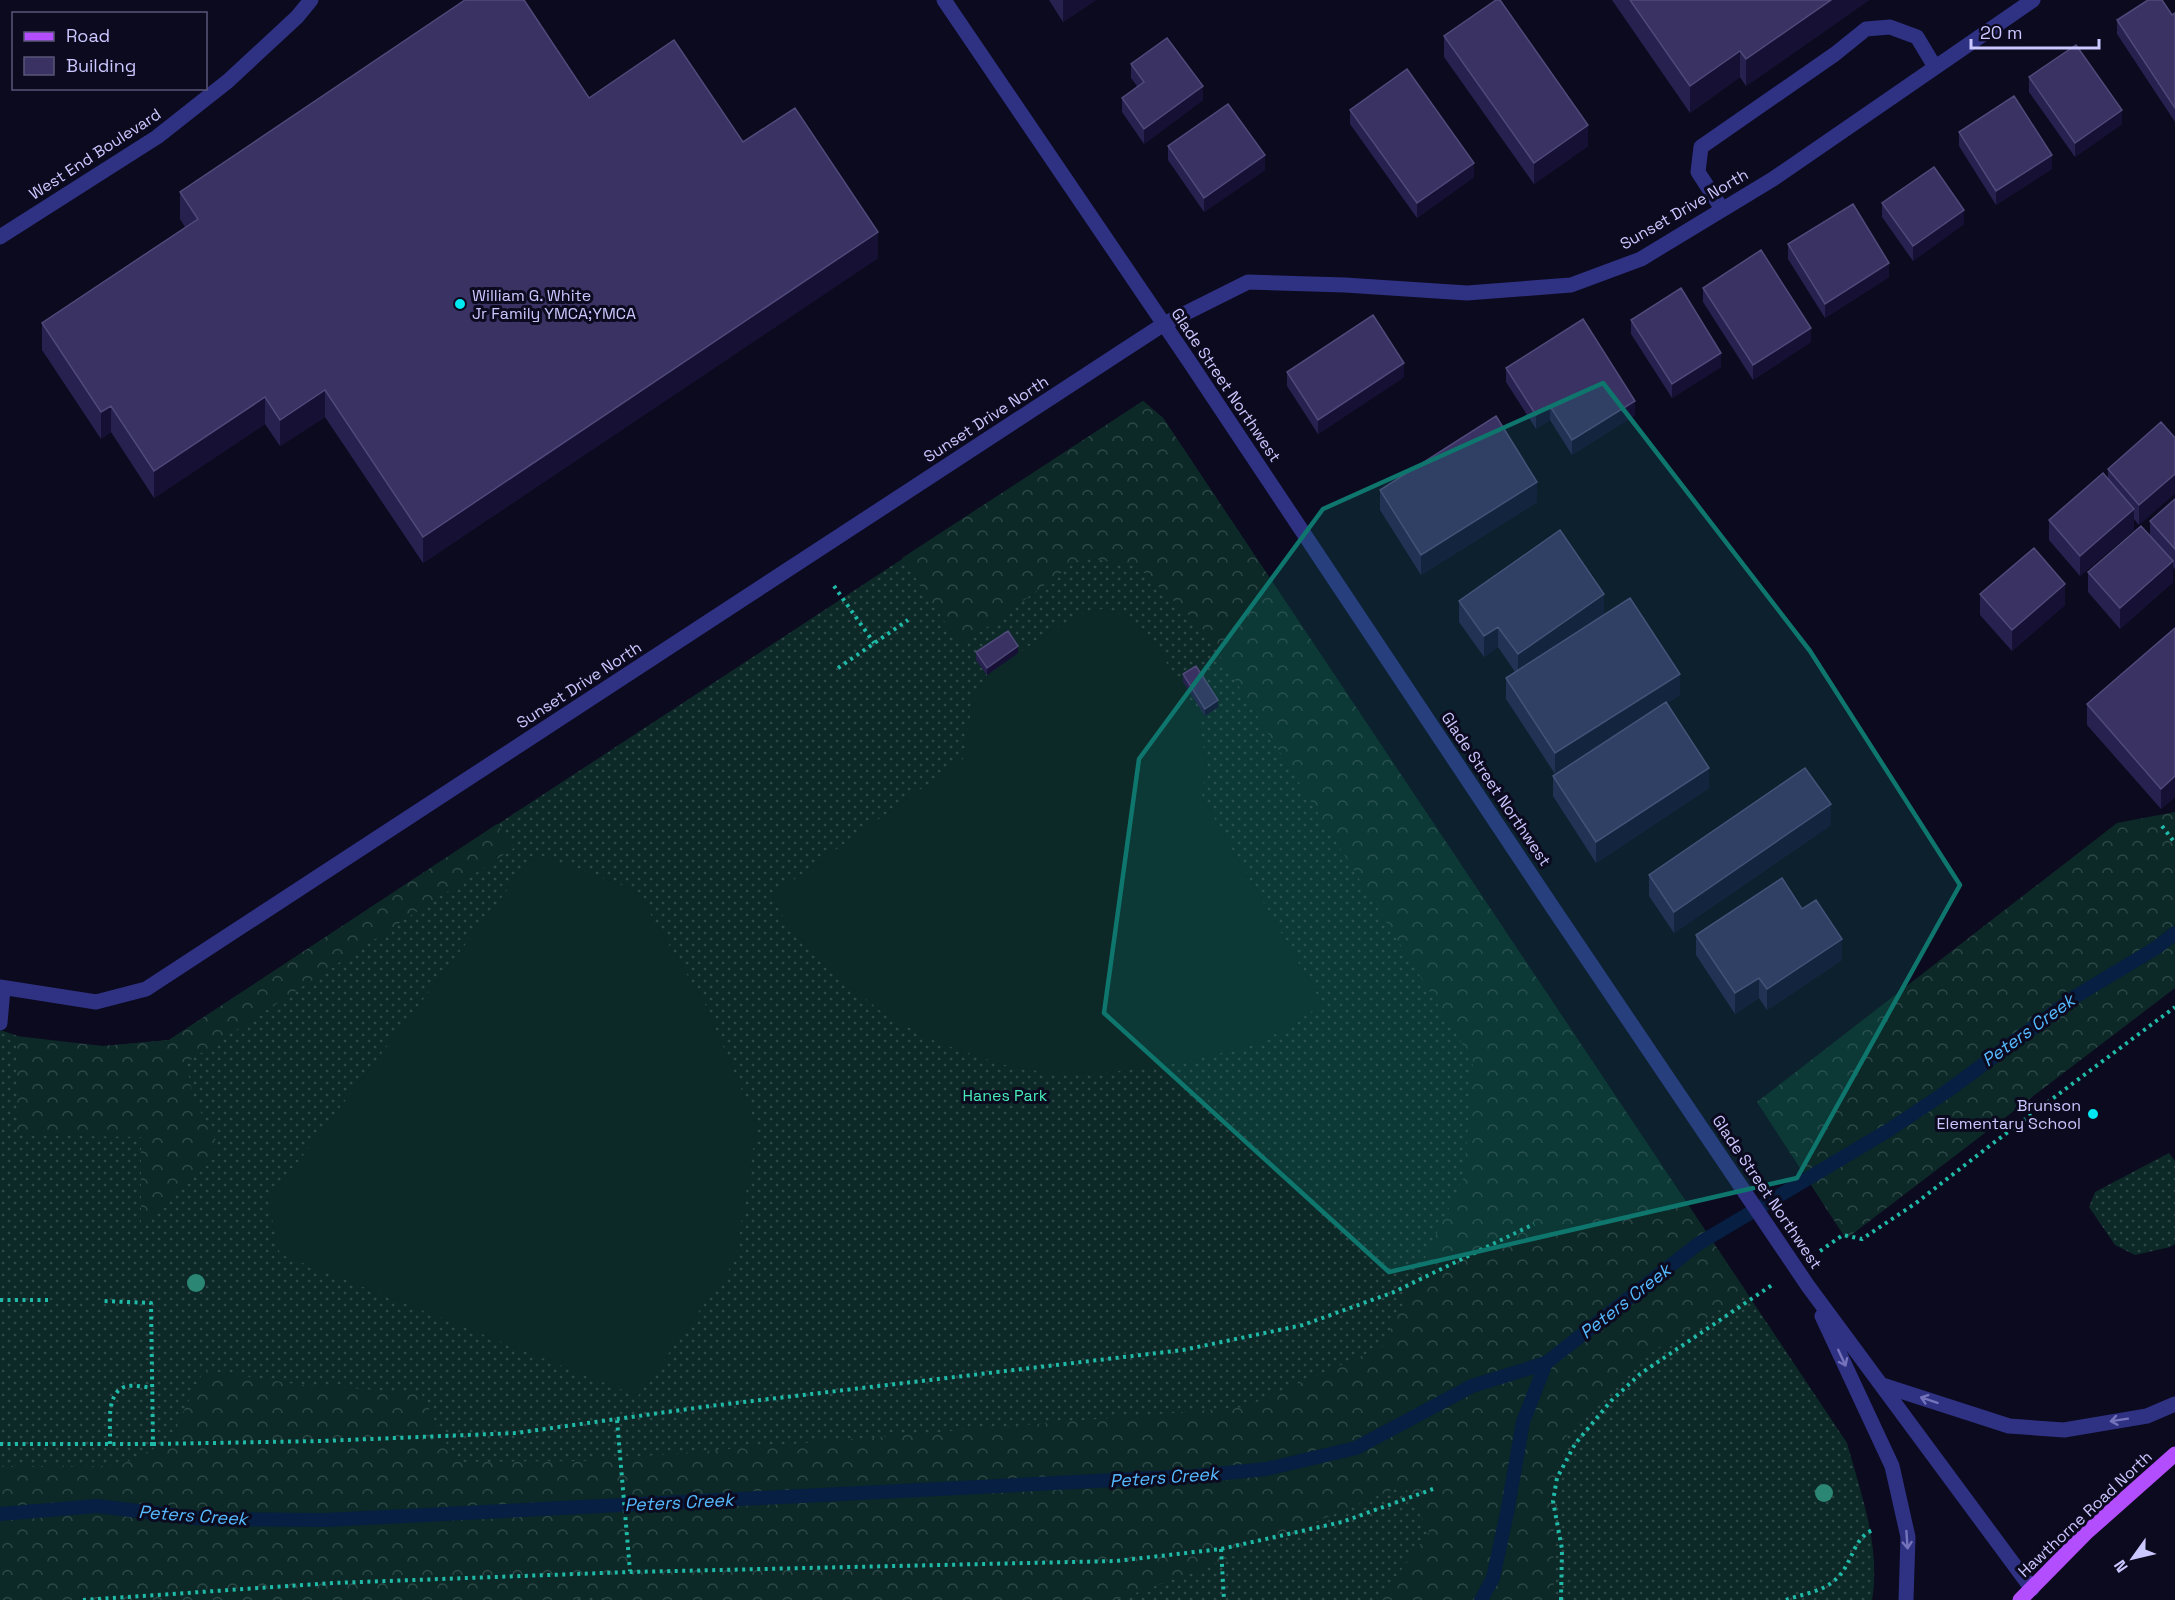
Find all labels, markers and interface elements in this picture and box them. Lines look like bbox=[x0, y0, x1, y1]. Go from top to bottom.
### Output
legend bbox=[12, 12, 207, 90]
scale bar bbox=[1971, 12, 2098, 50]
text: 20 m bbox=[1980, 21, 2023, 44]
text: Road bbox=[66, 24, 110, 47]
text: Building bbox=[66, 54, 136, 77]
street label: West End Boulevard bbox=[25, 103, 165, 205]
street label: Sunset Drive North bbox=[1616, 164, 1752, 254]
place label: William G. White Jr Family YMCA;YMCA bbox=[472, 285, 636, 324]
marker: William G. White Jr Family YMCA;YMCA bbox=[453, 297, 467, 311]
street label: Glade Street Northwest bbox=[1166, 304, 1286, 466]
street label: Sunset Drive North bbox=[920, 371, 1052, 467]
street label: Sunset Drive North bbox=[513, 637, 645, 733]
street label: Glade Street Northwest bbox=[1436, 708, 1556, 870]
water label: Peters Creek bbox=[1977, 987, 2081, 1071]
park label: Hanes Park bbox=[963, 1085, 1048, 1106]
place label: Brunson Elementary School bbox=[1936, 1095, 2081, 1134]
marker: Brunson Elementary School bbox=[2086, 1107, 2100, 1121]
street label: Glade Street Northwest bbox=[1707, 1111, 1827, 1273]
water label: Peters Creek bbox=[1575, 1257, 1677, 1344]
one-way arrow bbox=[1836, 1348, 1848, 1366]
one-way arrow bbox=[1920, 1394, 1939, 1405]
one-way arrow bbox=[2110, 1415, 2130, 1426]
street label: Hawthorne Road North bbox=[2014, 1447, 2156, 1581]
water label: Peters Creek bbox=[1109, 1462, 1222, 1492]
water label: Peters Creek bbox=[624, 1488, 736, 1516]
water label: Peters Creek bbox=[138, 1500, 251, 1530]
north arrow bbox=[2103, 1528, 2163, 1588]
one-way arrow bbox=[1901, 1530, 1912, 1549]

